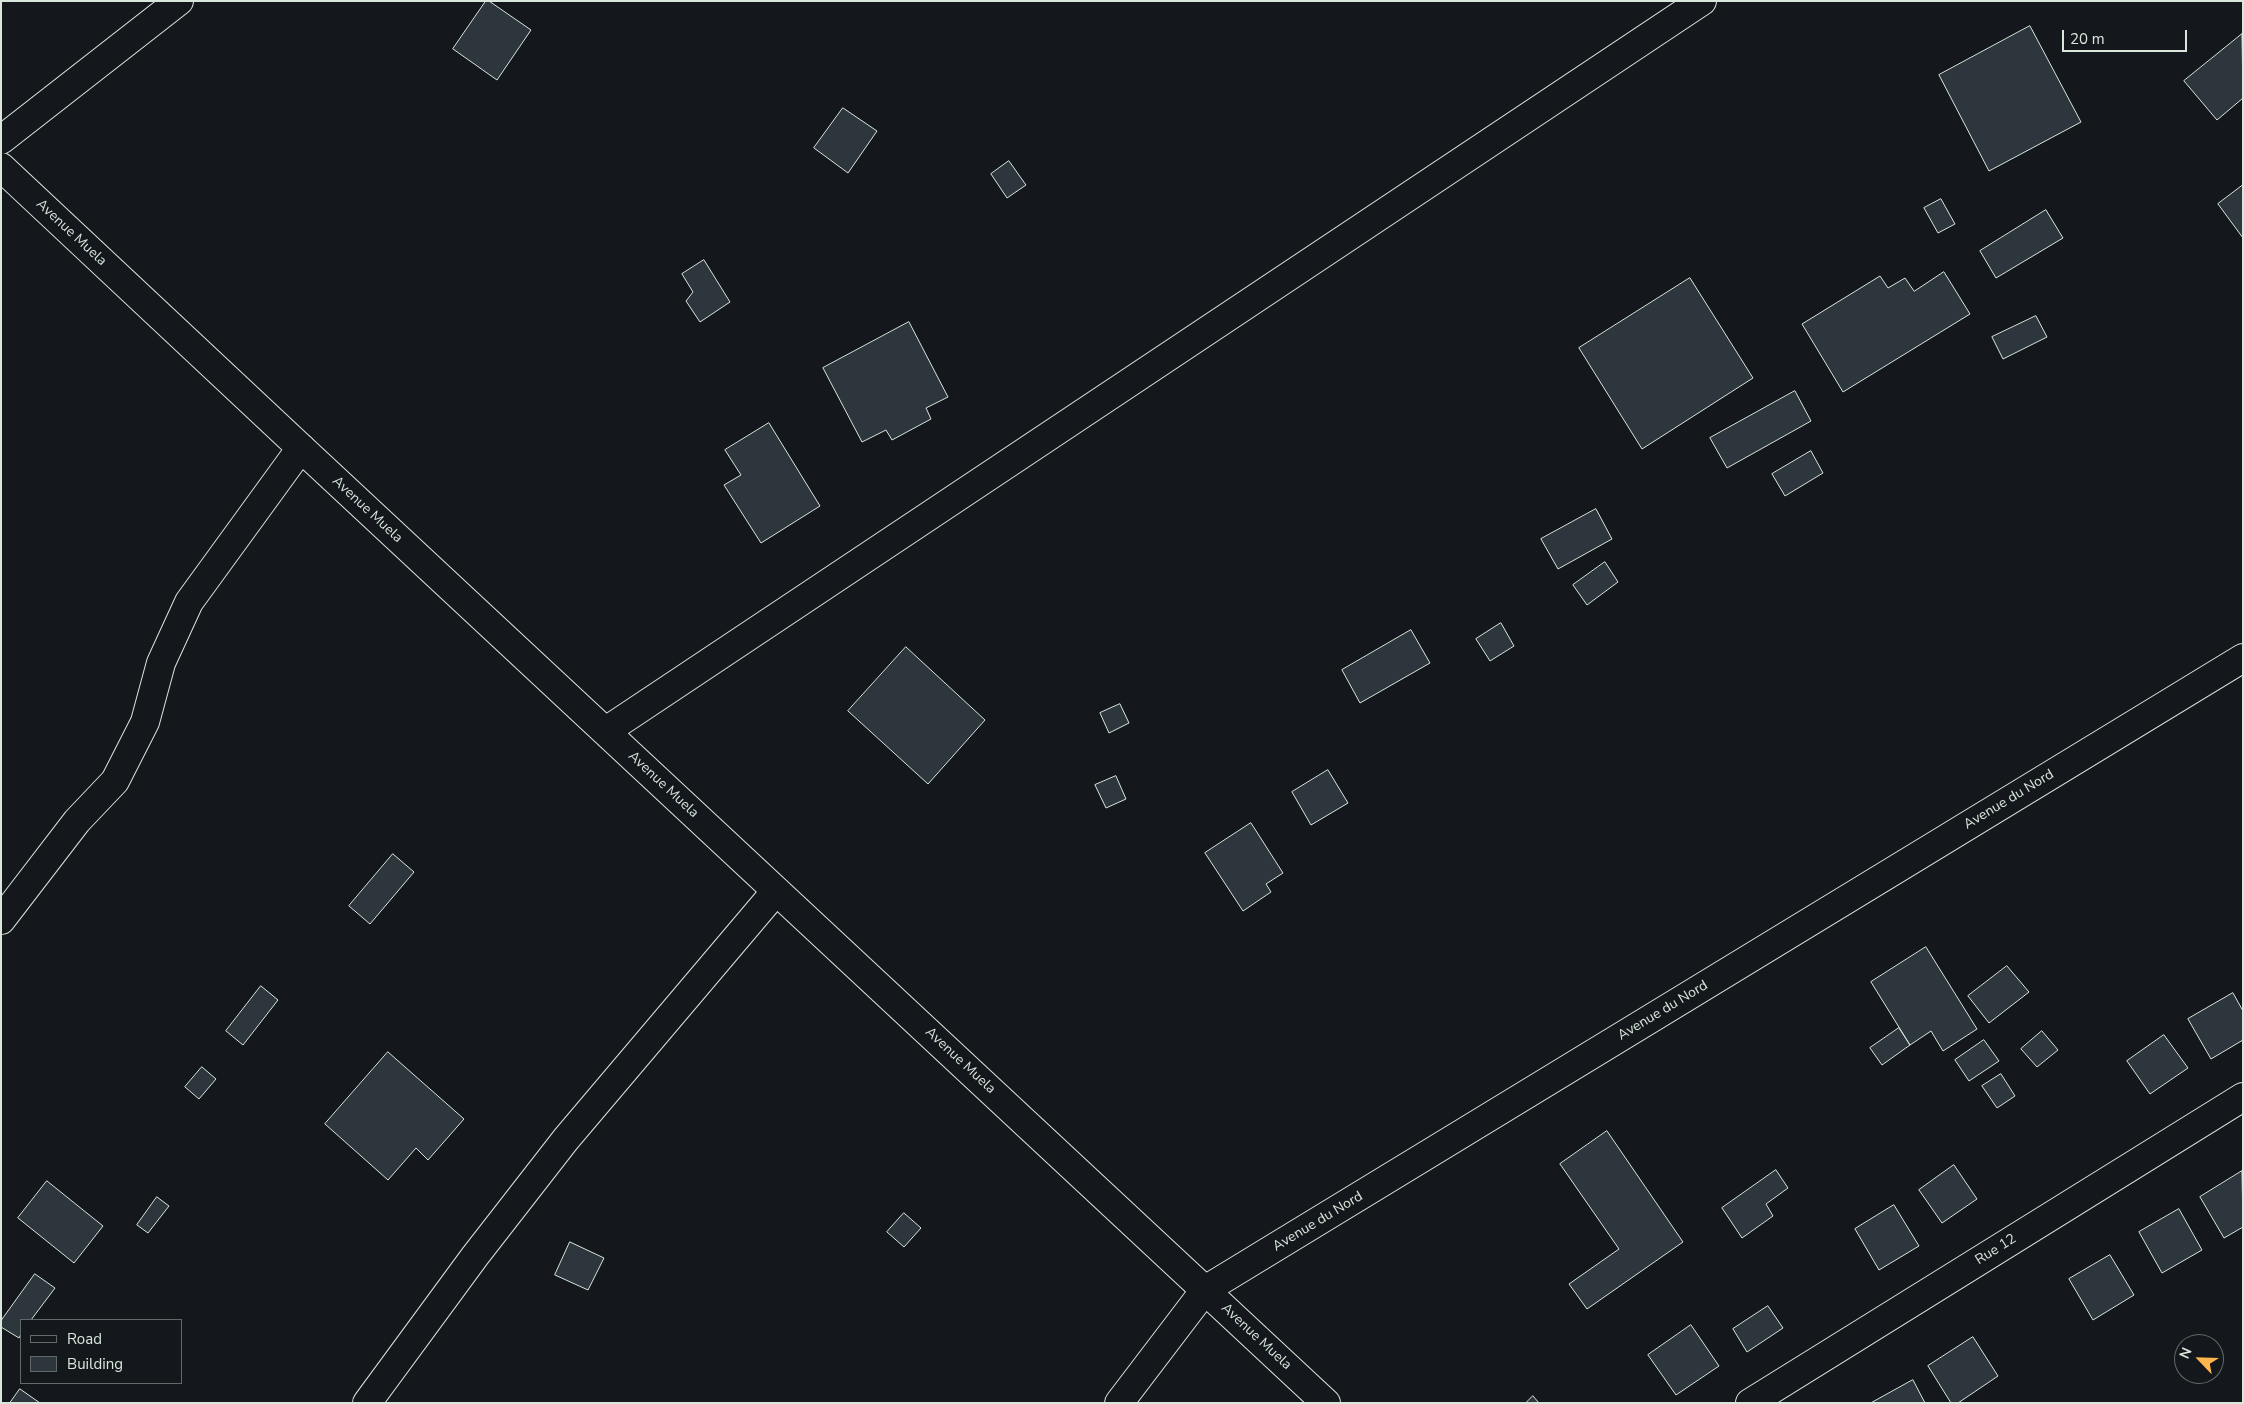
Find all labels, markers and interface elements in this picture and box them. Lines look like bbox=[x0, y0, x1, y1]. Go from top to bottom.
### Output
scale bar bbox=[2064, 20, 2189, 52]
text: 20 m bbox=[2070, 29, 2105, 49]
street label: Avenue Muela bbox=[32, 196, 110, 270]
street label: Avenue Muela bbox=[328, 473, 406, 547]
street label: Avenue Muela bbox=[624, 748, 702, 822]
street label: Avenue du Nord bbox=[1961, 767, 2057, 833]
street label: Avenue du Nord bbox=[1615, 978, 1711, 1044]
street label: Avenue Muela bbox=[921, 1024, 999, 1098]
street label: Avenue du Nord bbox=[1270, 1189, 1366, 1255]
street label: Rue 12 bbox=[1972, 1231, 2020, 1269]
street label: Avenue Muela bbox=[1217, 1300, 1295, 1374]
legend bbox=[20, 1319, 182, 1384]
text: Road bbox=[67, 1329, 102, 1349]
north arrow bbox=[2174, 1334, 2224, 1384]
text: N bbox=[2175, 1344, 2197, 1362]
text: Building bbox=[67, 1354, 123, 1374]

